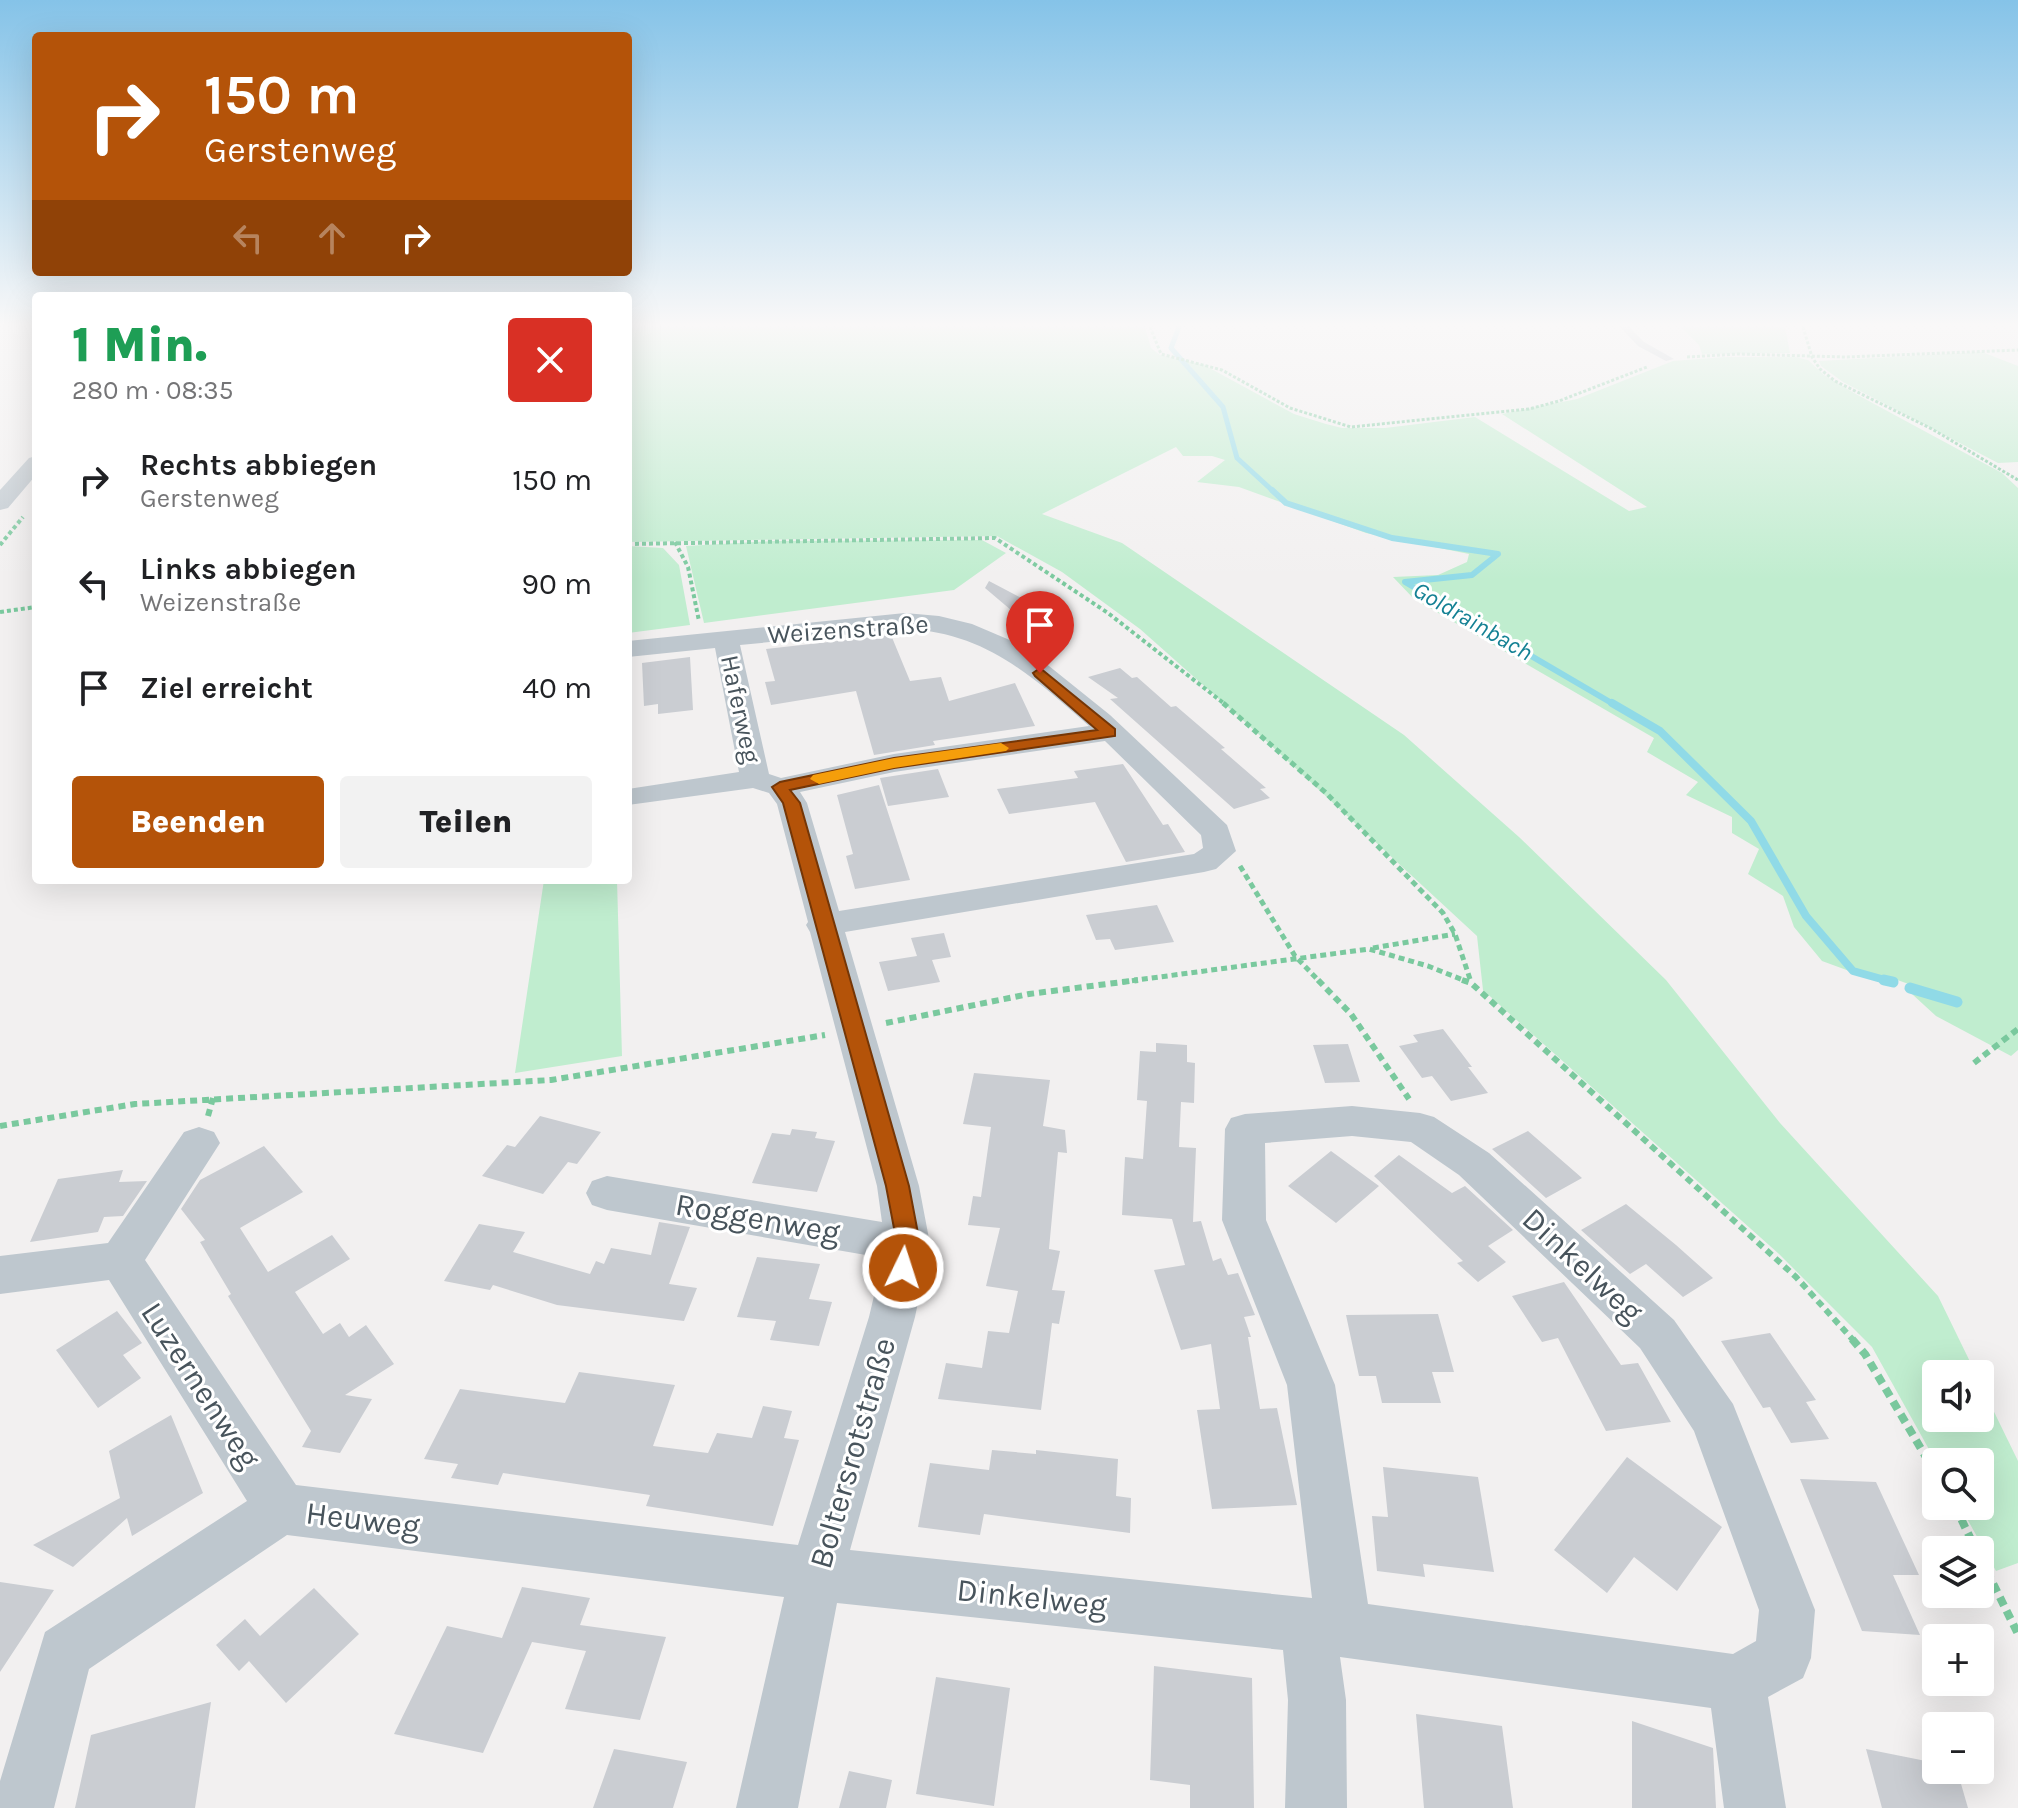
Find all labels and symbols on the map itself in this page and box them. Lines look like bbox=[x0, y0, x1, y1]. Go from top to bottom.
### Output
water label: Goldrainbach bbox=[1408, 576, 1538, 666]
pin bbox=[1006, 591, 1074, 673]
street label: Weizenstraße bbox=[766, 608, 930, 651]
street label: Haferweg bbox=[714, 652, 767, 767]
street label: Roggenweg bbox=[673, 1186, 843, 1251]
street label: Dinkelweg bbox=[1515, 1200, 1651, 1330]
position arrow bbox=[861, 1226, 945, 1310]
street label: Luzernenweg bbox=[133, 1295, 268, 1475]
street label: Boltersrotstraße bbox=[802, 1333, 903, 1573]
street label: Heuweg bbox=[304, 1494, 422, 1545]
street label: Dinkelweg bbox=[955, 1571, 1109, 1624]

